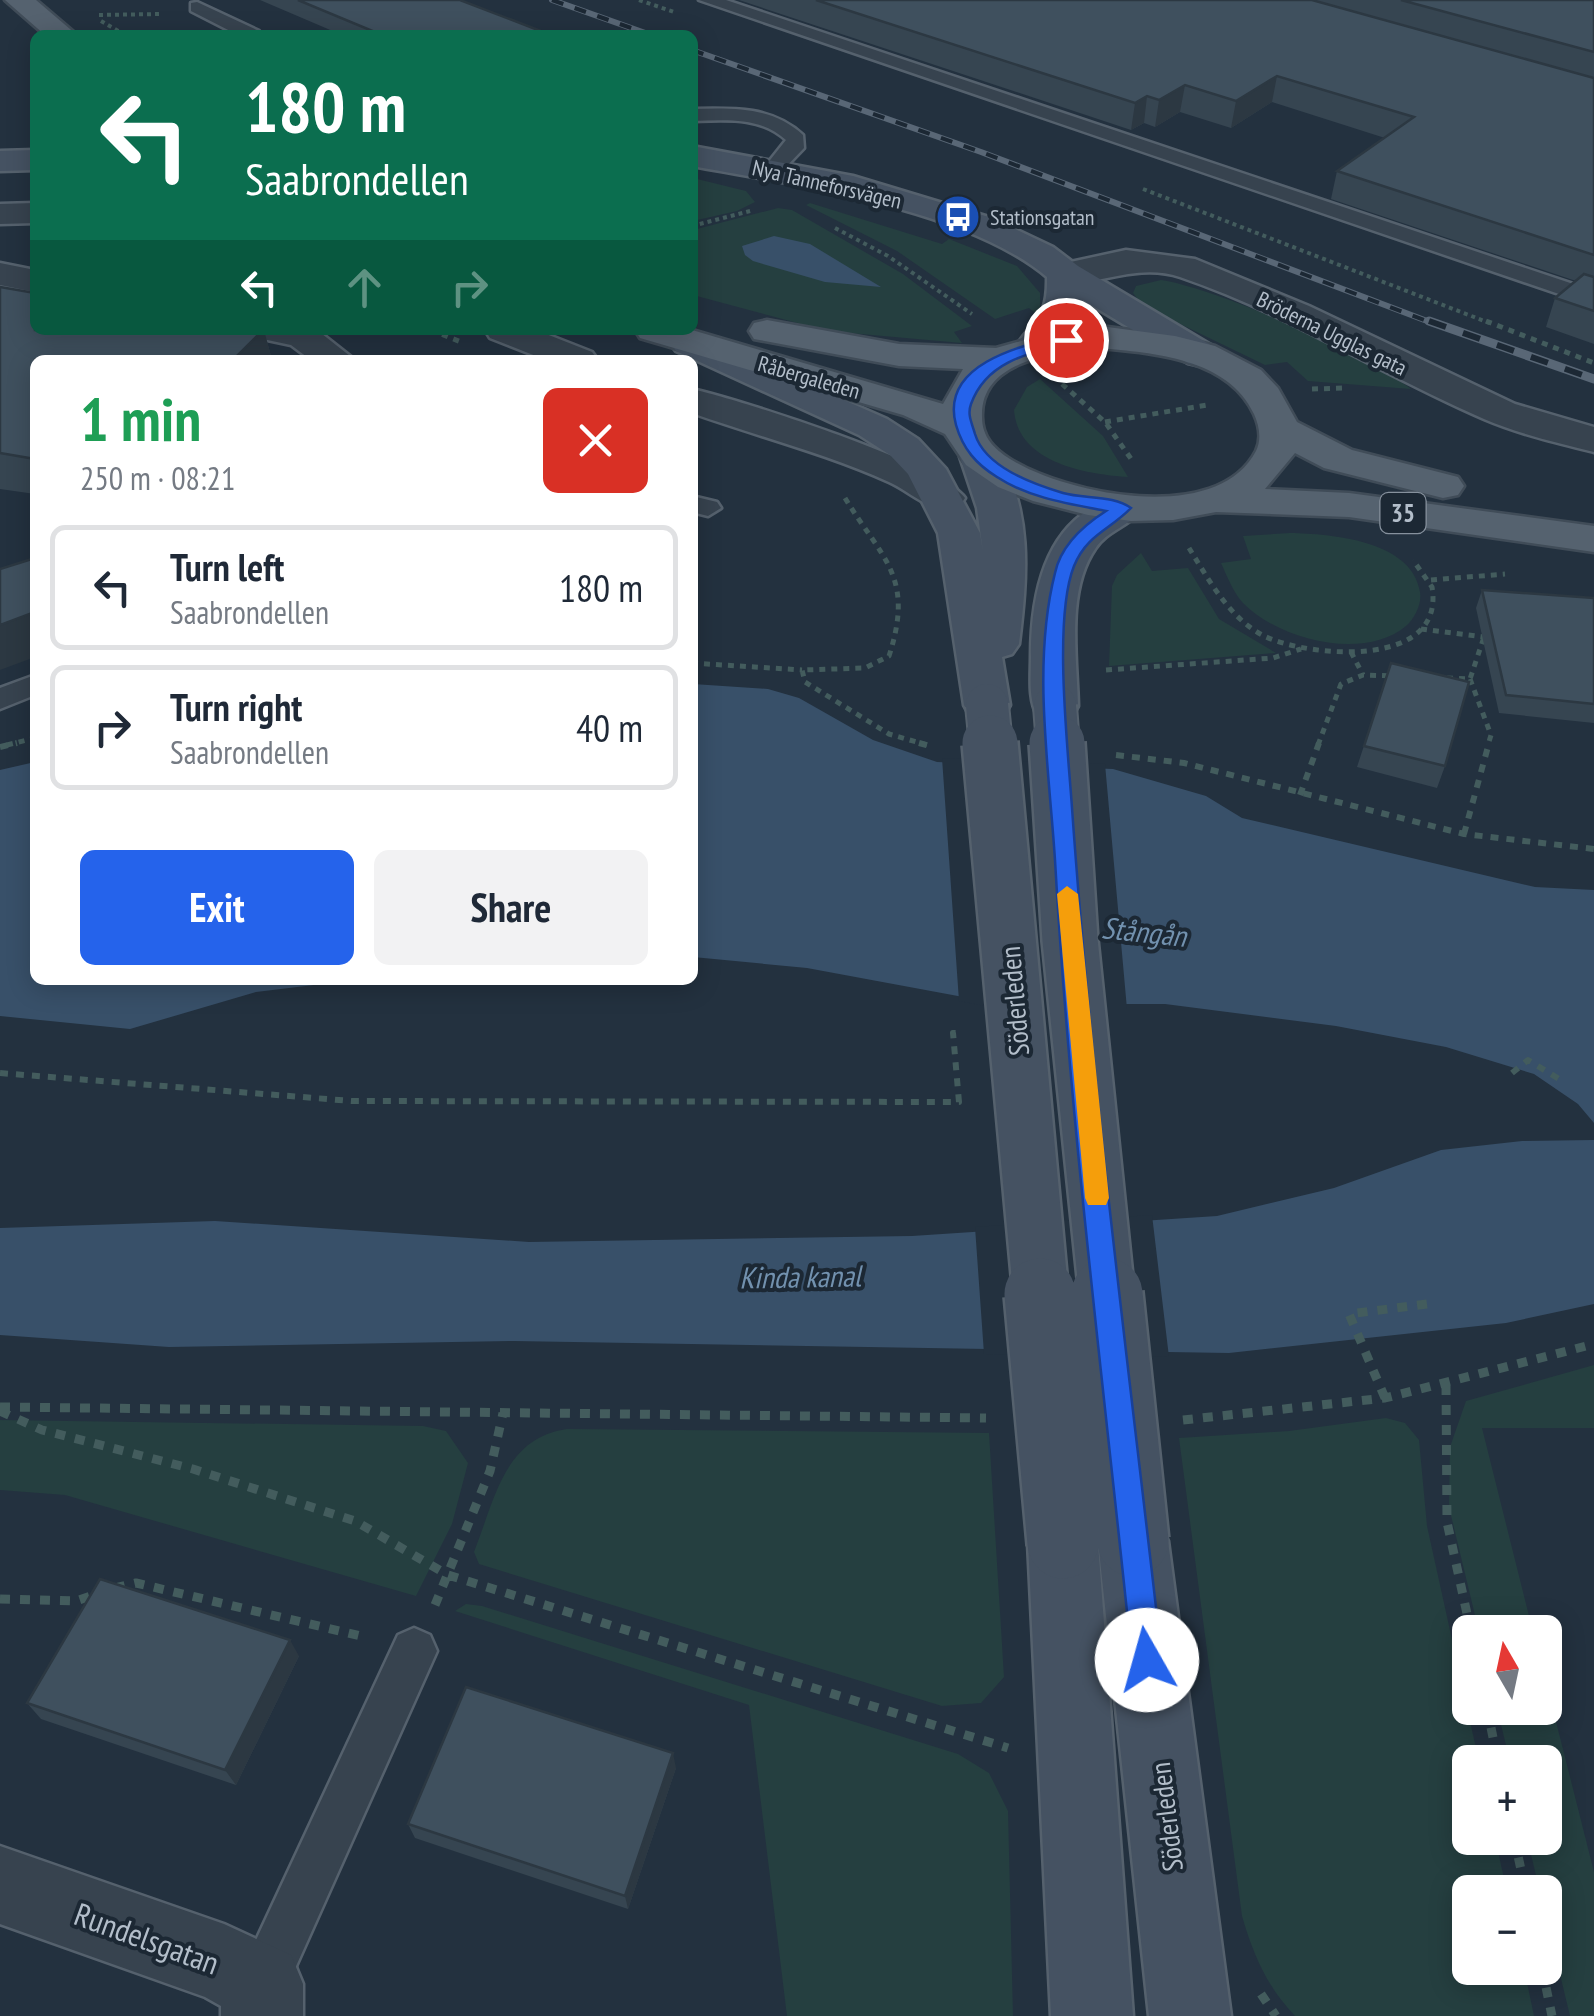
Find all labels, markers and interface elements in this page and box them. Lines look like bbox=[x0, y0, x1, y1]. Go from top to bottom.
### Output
text: 180 m bbox=[245, 61, 406, 151]
icon: left bbox=[80, 70, 210, 200]
text: Saabrondellen bbox=[245, 149, 469, 207]
street label: Nya Tanneforsvägen bbox=[750, 153, 904, 215]
bus stop icon: Stationsgatan bbox=[935, 194, 981, 240]
place label: Stationsgatan bbox=[990, 203, 1095, 231]
icon: left bbox=[232, 260, 287, 315]
icon: ahead bbox=[337, 260, 392, 315]
icon: right bbox=[442, 260, 497, 315]
street label: Bröderna Ugglas gata bbox=[1252, 285, 1412, 381]
pin bbox=[1024, 298, 1109, 383]
icon: arrive bbox=[1039, 313, 1094, 368]
street label: Råbergaleden bbox=[755, 349, 863, 405]
text: 1 min bbox=[80, 380, 201, 458]
button: close bbox=[543, 388, 648, 493]
text: 250 m · 08:21 bbox=[80, 457, 235, 499]
road number: 35 bbox=[1380, 493, 1426, 533]
text: Turn left bbox=[170, 542, 284, 591]
icon: left bbox=[85, 560, 140, 615]
text: 180 m bbox=[559, 563, 643, 612]
text: Saabrondellen bbox=[170, 591, 329, 633]
text: Turn right bbox=[170, 682, 302, 731]
icon: right bbox=[85, 700, 140, 755]
text: 40 m bbox=[576, 703, 643, 752]
text: Saabrondellen bbox=[170, 731, 329, 773]
button: Exit bbox=[80, 850, 354, 965]
button: Share bbox=[374, 850, 648, 965]
water label: Stångån bbox=[1100, 907, 1190, 955]
street label: Söderleden bbox=[991, 945, 1037, 1057]
water label: Kinda kanal bbox=[739, 1255, 864, 1297]
position arrow bbox=[1095, 1608, 1199, 1712]
north arrow bbox=[1452, 1615, 1562, 1725]
map controls bbox=[1452, 1615, 1562, 1985]
button: + bbox=[1452, 1745, 1562, 1855]
street label: Söderleden bbox=[1141, 1760, 1191, 1874]
button: − bbox=[1452, 1875, 1562, 1985]
street label: Rundelsgatan bbox=[69, 1892, 225, 1984]

